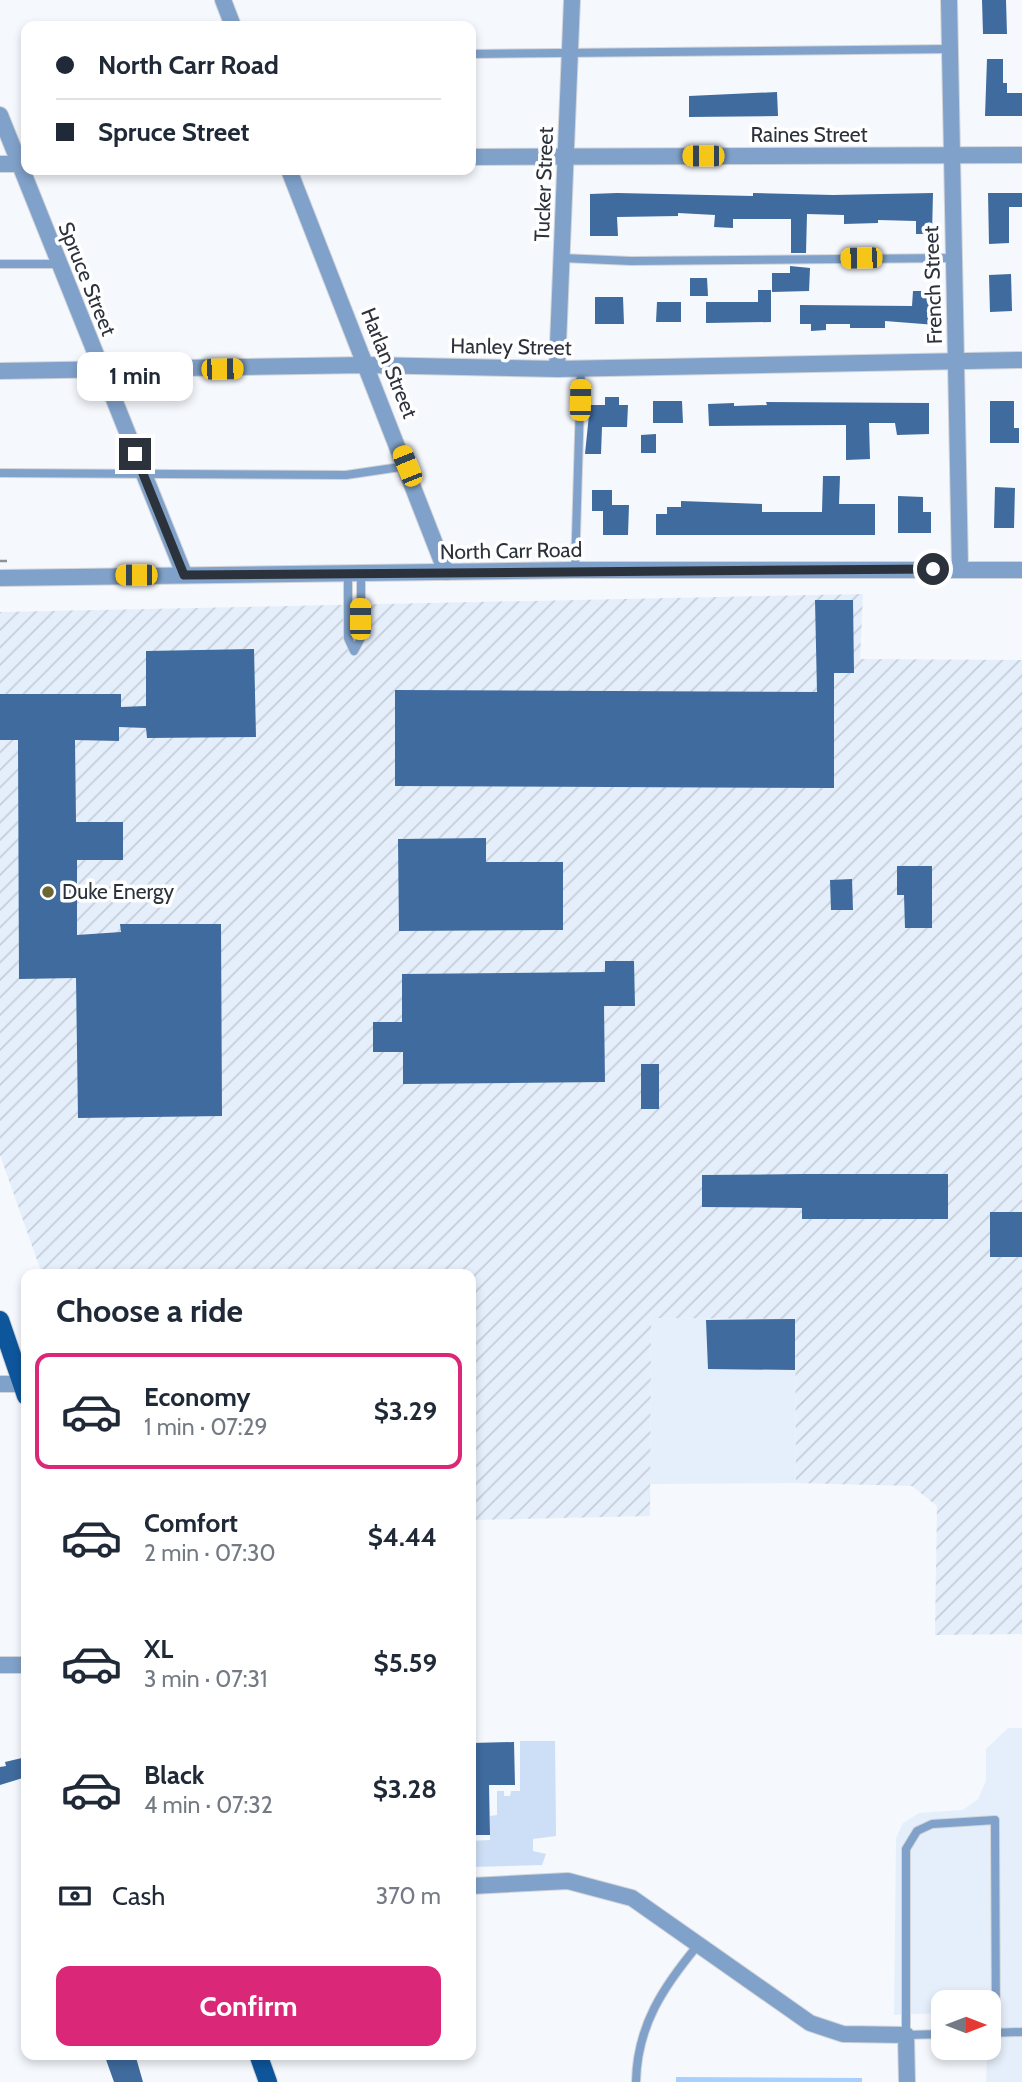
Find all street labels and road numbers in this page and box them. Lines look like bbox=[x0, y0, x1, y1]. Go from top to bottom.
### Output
street label: Raines Street bbox=[751, 122, 867, 147]
street label: Tucker Street bbox=[529, 126, 558, 242]
street label: Spruce Street bbox=[53, 218, 122, 339]
street label: French Street bbox=[918, 225, 947, 345]
street label: Harlan Street bbox=[356, 304, 423, 422]
street label: Hanley Street bbox=[450, 333, 572, 360]
street label: North Carr Road bbox=[440, 537, 582, 564]

